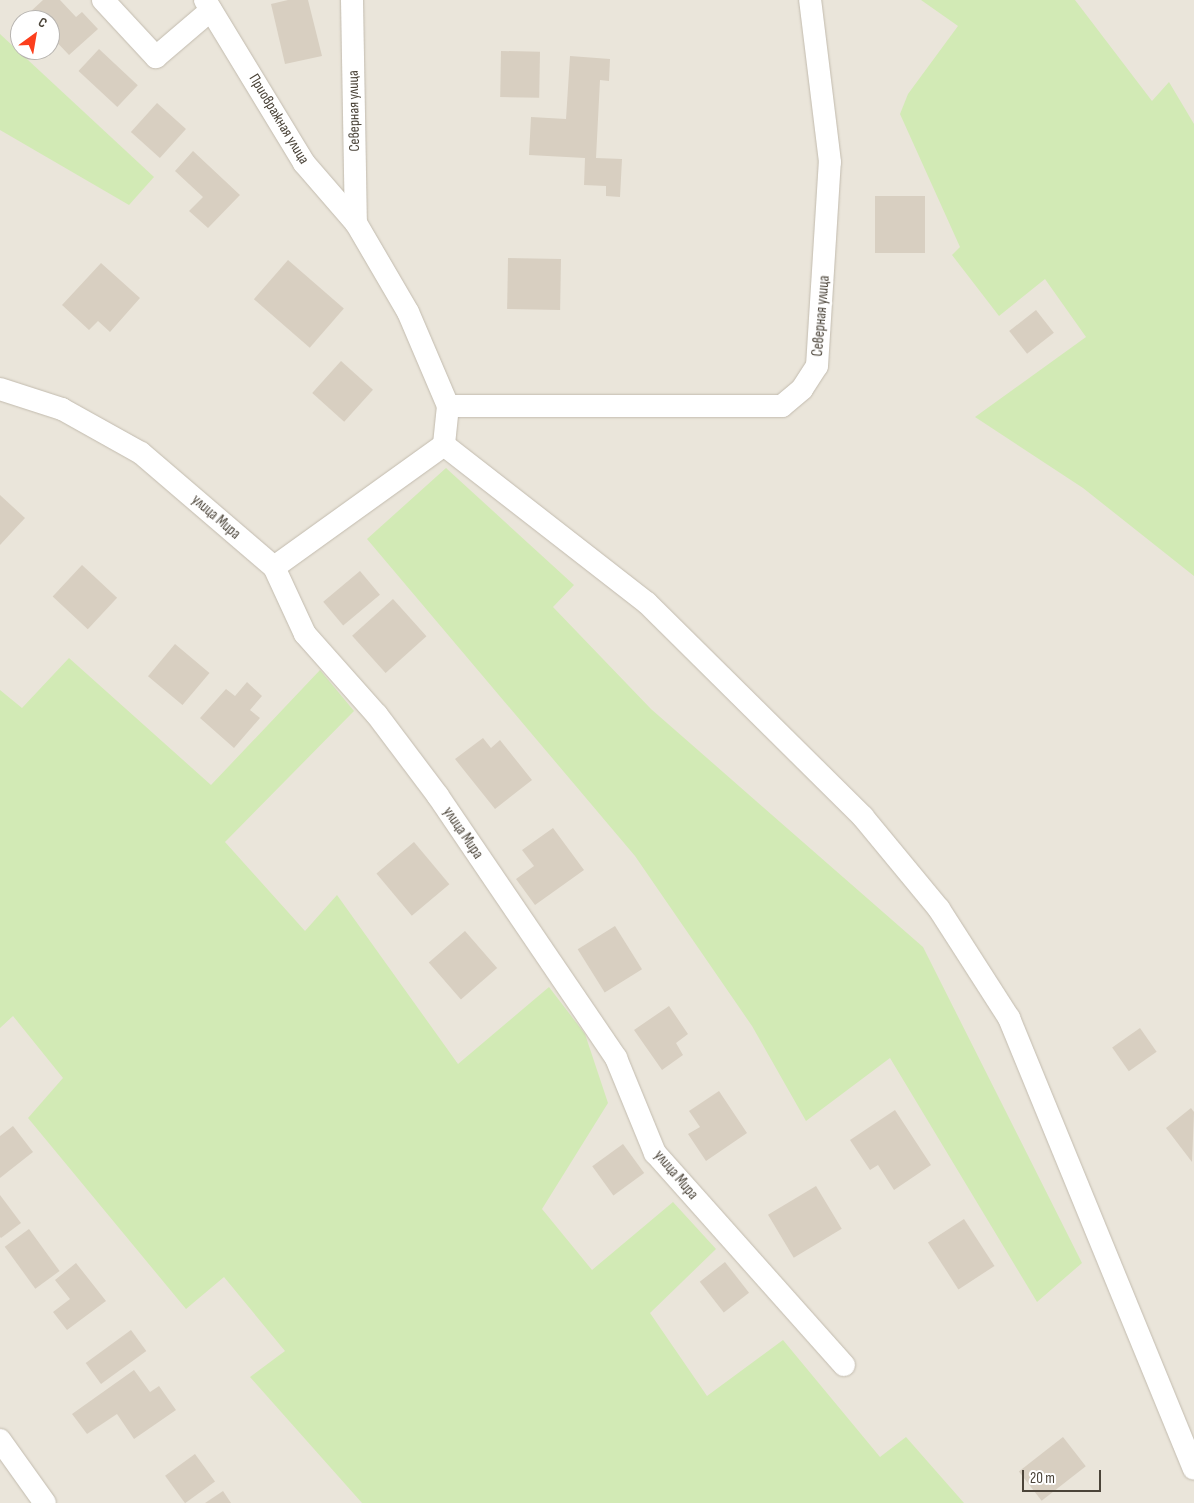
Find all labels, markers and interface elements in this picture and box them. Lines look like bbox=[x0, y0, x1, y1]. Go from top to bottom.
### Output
north arrow bbox=[10, 10, 60, 60]
text: С bbox=[35, 14, 50, 32]
street label: Северная улица bbox=[344, 70, 364, 152]
street label: Приовражная улица bbox=[245, 71, 313, 167]
street label: Северная улица bbox=[808, 275, 834, 357]
street label: улица Мира bbox=[188, 491, 244, 543]
street label: улица Мира bbox=[439, 804, 487, 862]
street label: улица Мира bbox=[650, 1147, 702, 1203]
scale bar bbox=[1024, 1460, 1103, 1492]
text: 20 m bbox=[1030, 1469, 1055, 1488]

